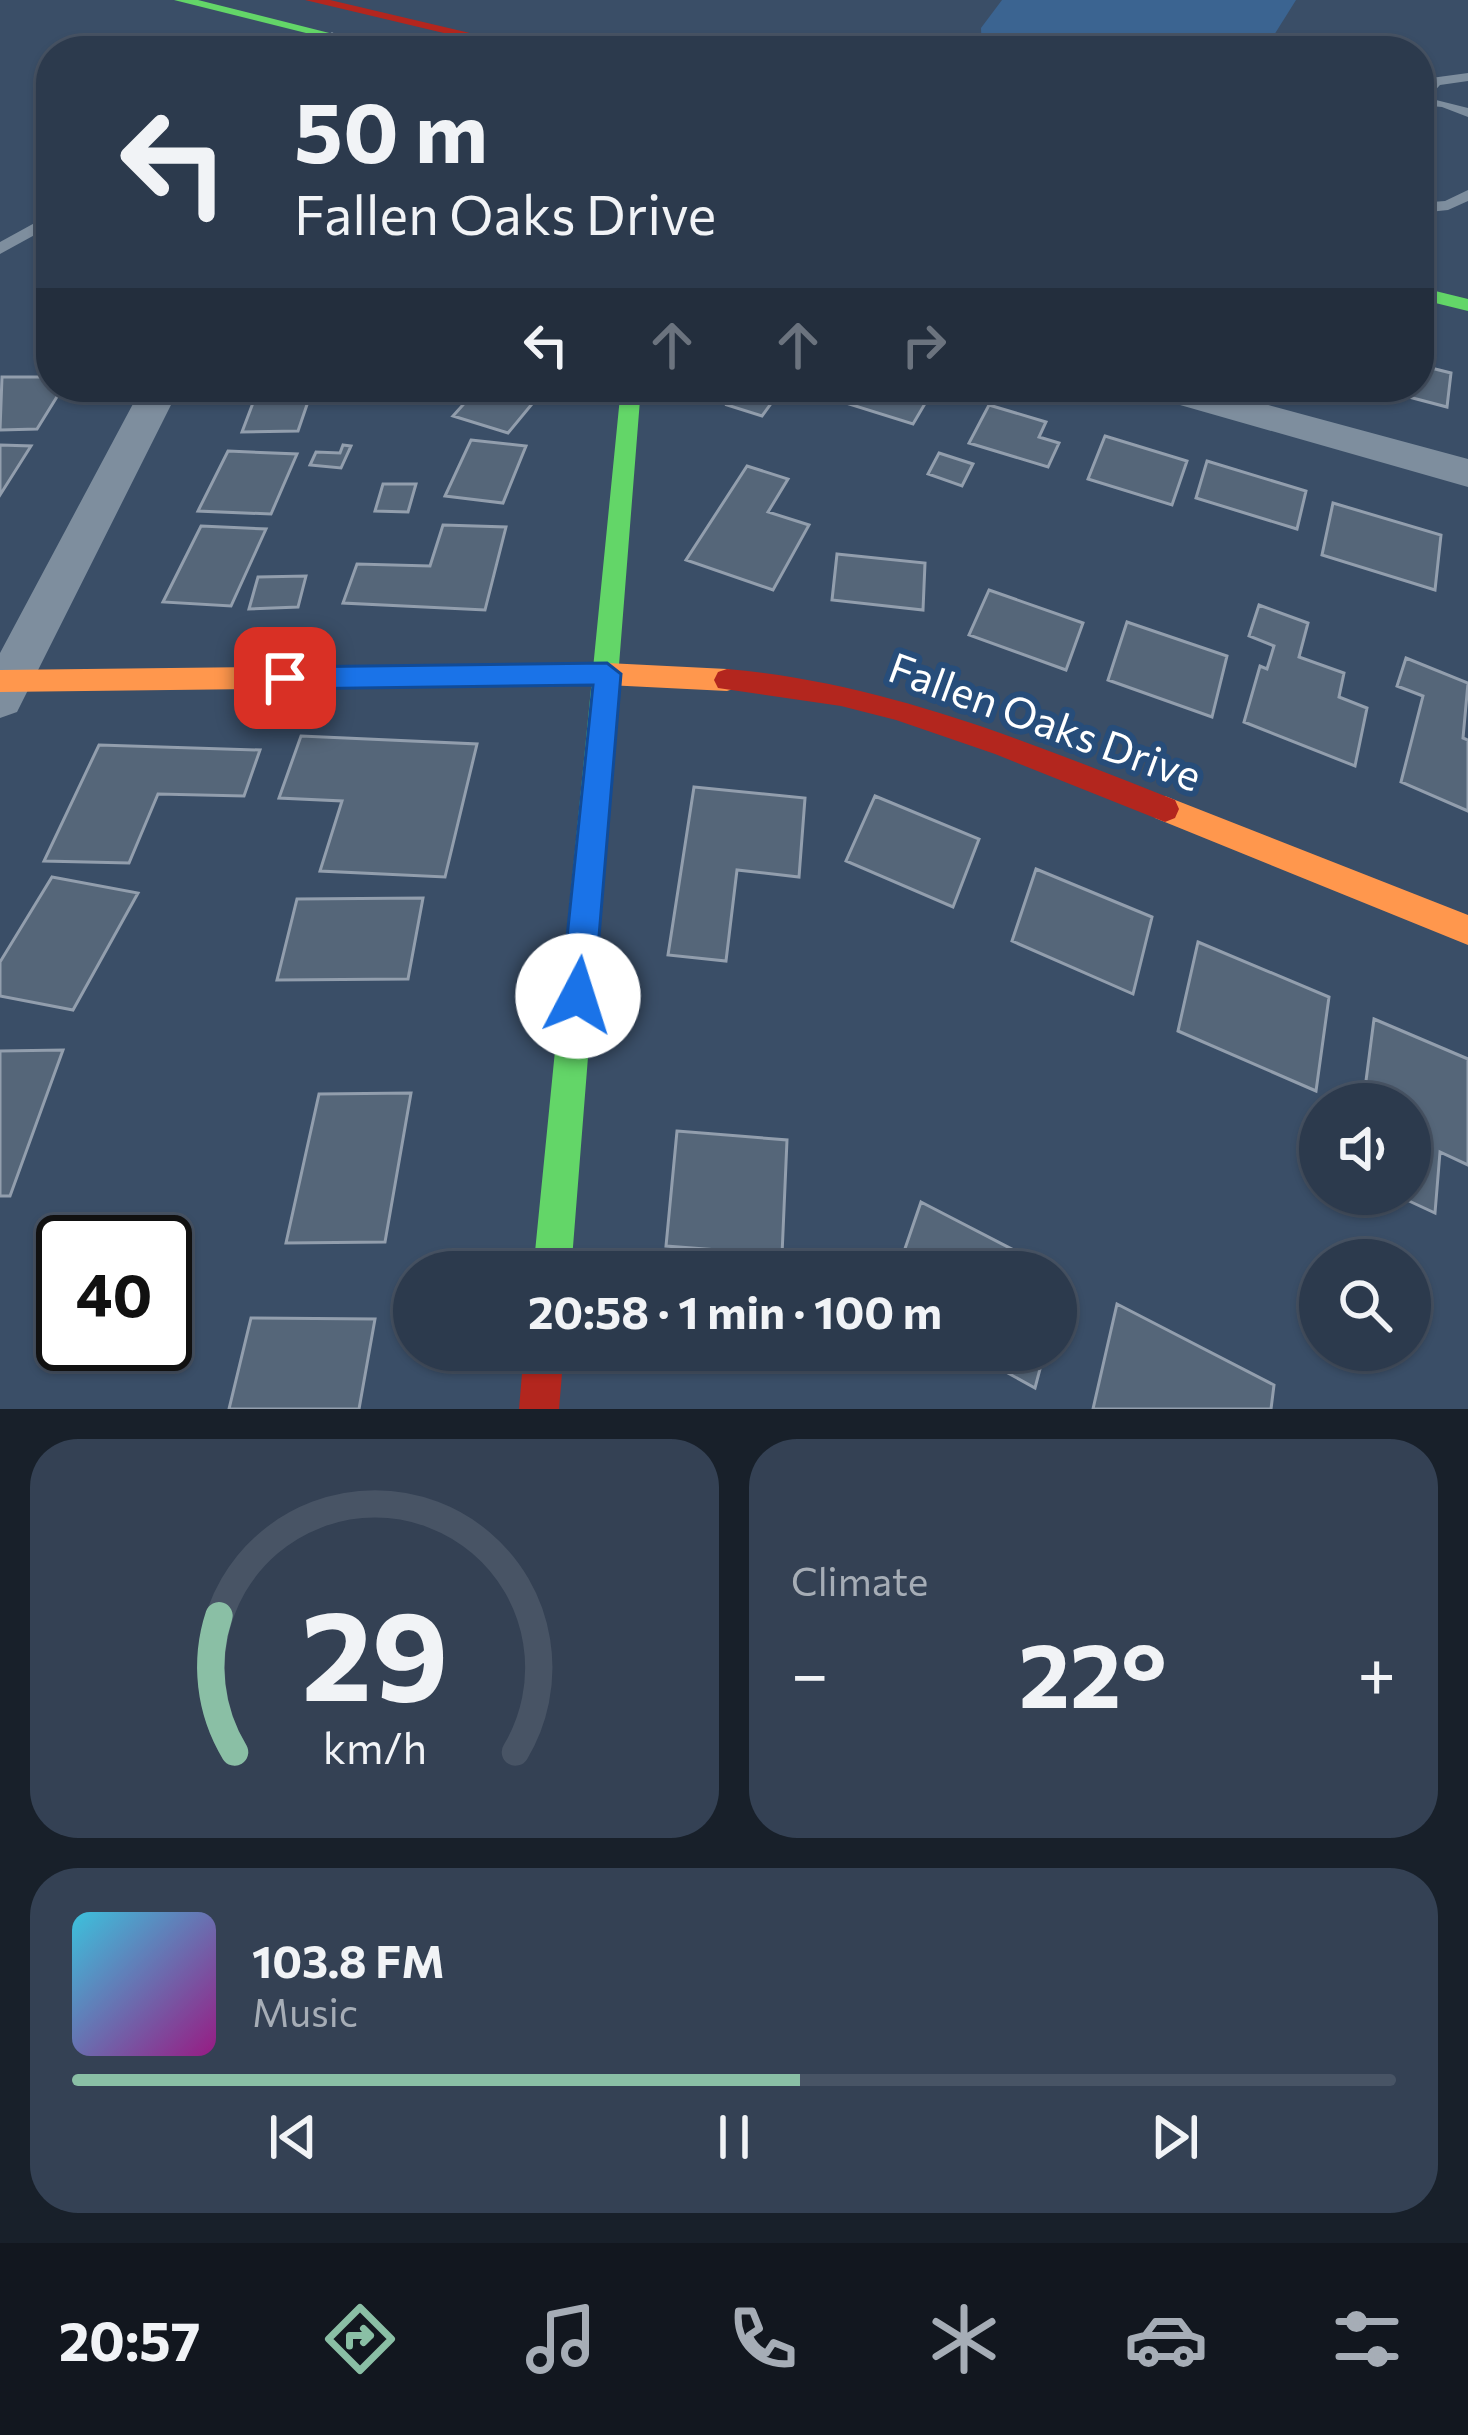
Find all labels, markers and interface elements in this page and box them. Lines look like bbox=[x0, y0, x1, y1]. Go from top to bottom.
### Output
text: 50 m bbox=[294, 78, 488, 180]
icon: left bbox=[96, 84, 252, 240]
text: Fallen Oaks Drive bbox=[294, 180, 716, 246]
icon: left bbox=[513, 312, 579, 378]
icon: ahead bbox=[639, 312, 705, 378]
icon: ahead bbox=[765, 312, 831, 378]
icon: right bbox=[891, 312, 957, 378]
pin bbox=[234, 627, 336, 729]
street label: Fallen Oaks Drive bbox=[882, 640, 1209, 801]
icon: arrive bbox=[252, 645, 318, 711]
position arrow bbox=[515, 933, 641, 1059]
map controls bbox=[1299, 1083, 1431, 1371]
button: sound bbox=[1299, 1083, 1431, 1215]
speed limit sign: 40 bbox=[36, 1215, 192, 1371]
button: search bbox=[1299, 1239, 1431, 1371]
text: 20:58 · 1 min · 100 m bbox=[528, 1283, 942, 1338]
text: Climate bbox=[791, 1556, 928, 1604]
text: 29 bbox=[301, 1574, 448, 1727]
text: 22° bbox=[1019, 1616, 1167, 1727]
text: − bbox=[791, 1631, 829, 1712]
text: + bbox=[1357, 1631, 1396, 1712]
text: km/h bbox=[322, 1719, 427, 1772]
text: 103.8 FM bbox=[252, 1932, 445, 1987]
text: Music bbox=[252, 1987, 358, 2035]
icon: previous bbox=[260, 2104, 326, 2170]
icon: pause bbox=[701, 2104, 767, 2170]
icon: next bbox=[1142, 2104, 1208, 2170]
icon: directions bbox=[318, 2297, 402, 2381]
icon: music bbox=[519, 2297, 603, 2381]
icon: phone bbox=[721, 2297, 805, 2381]
icon: climate bbox=[922, 2297, 1006, 2381]
icon: car bbox=[1124, 2297, 1208, 2381]
icon: filters bbox=[1325, 2297, 1409, 2381]
text: 20:57 bbox=[59, 2306, 200, 2372]

